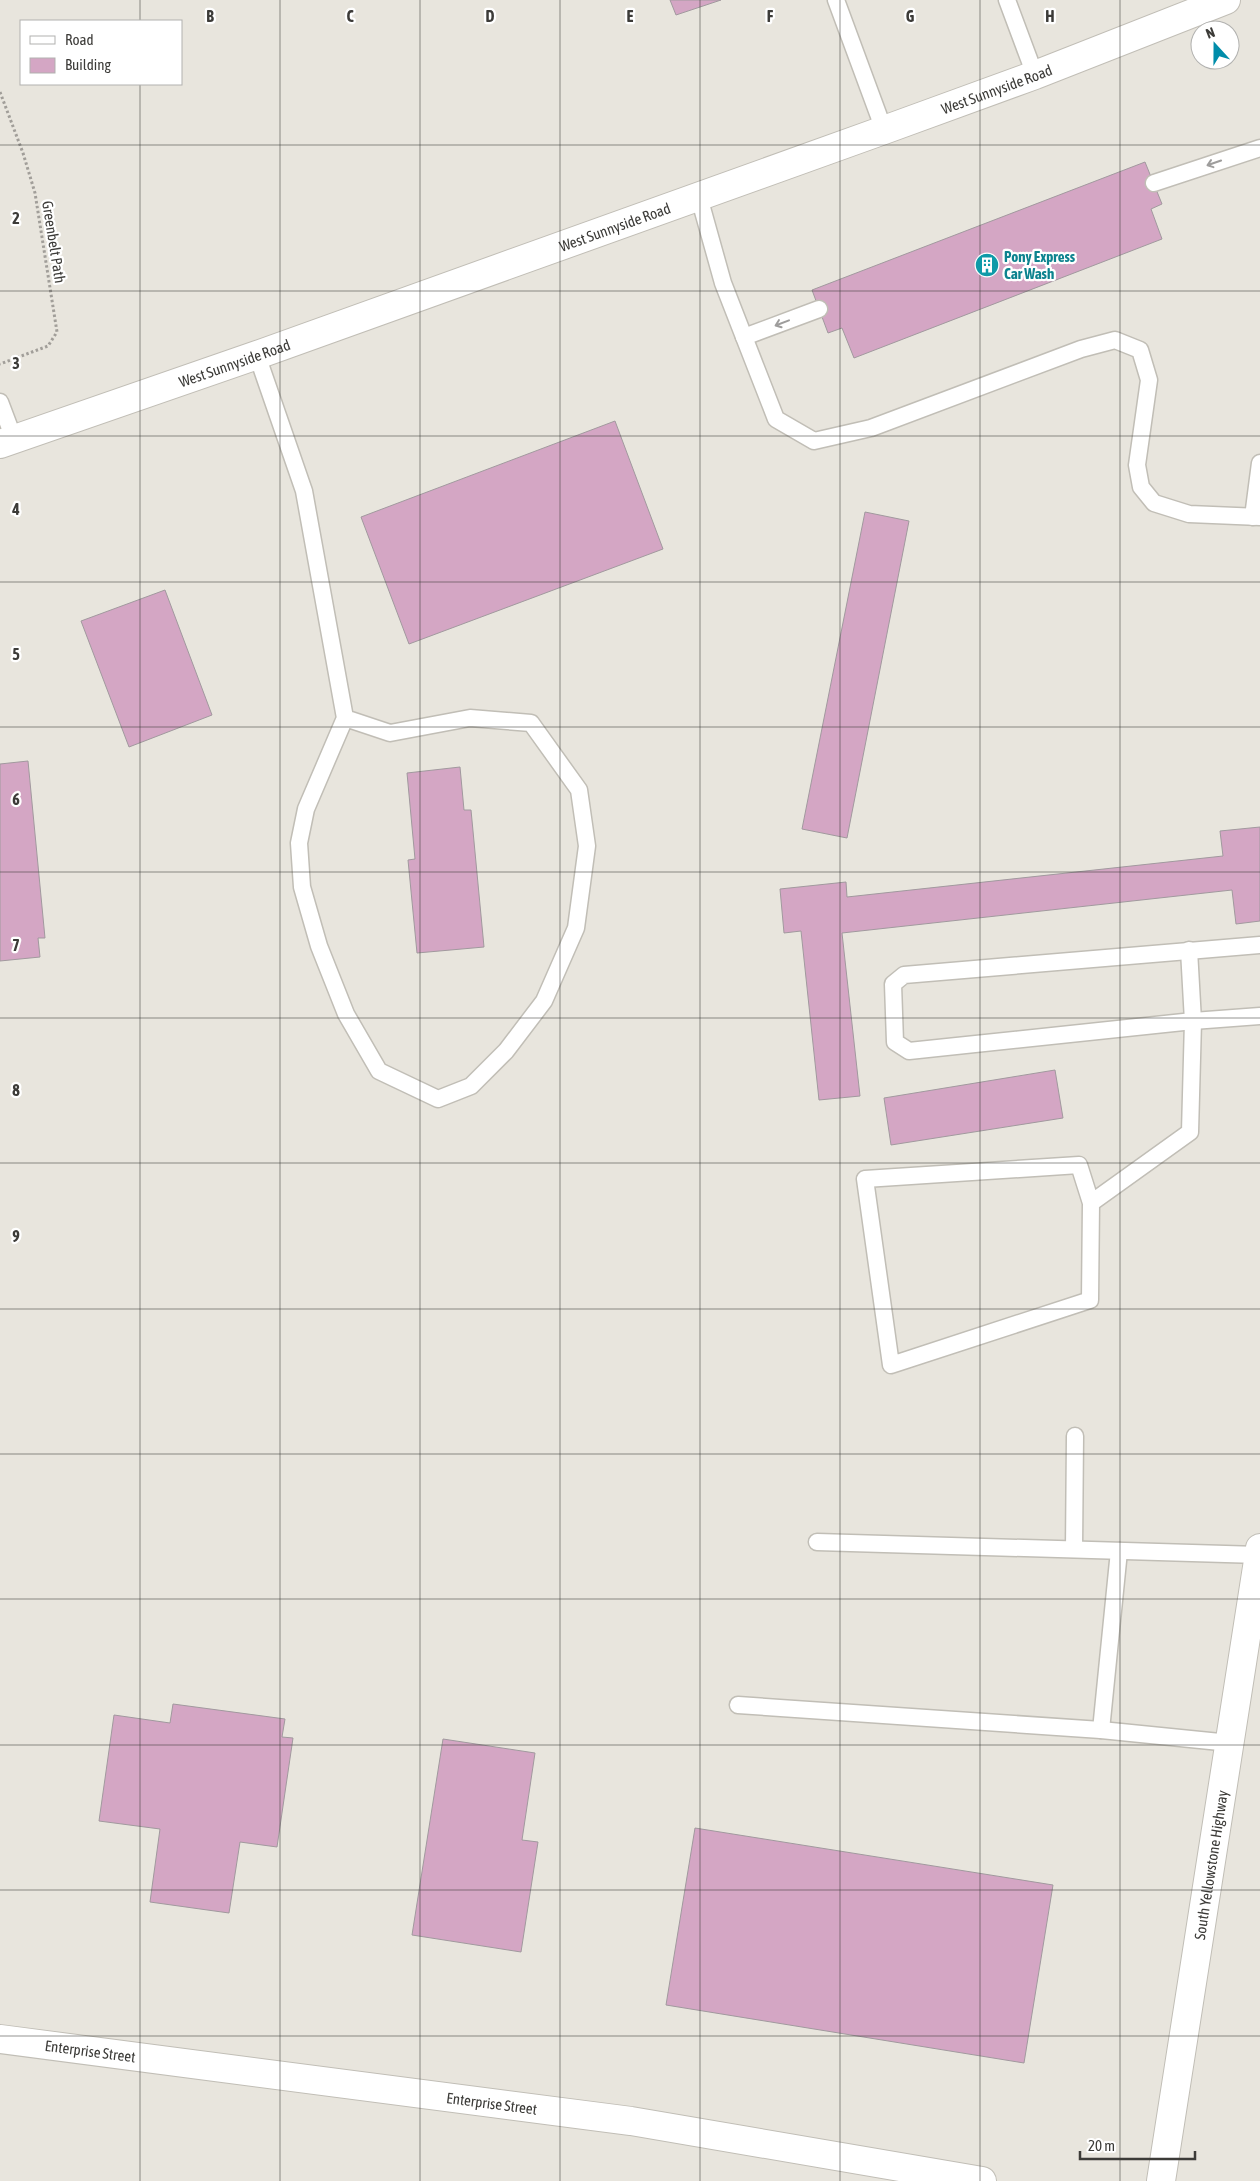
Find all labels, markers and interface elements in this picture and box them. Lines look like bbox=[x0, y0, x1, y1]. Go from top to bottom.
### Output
text: B bbox=[206, 7, 214, 25]
text: C bbox=[346, 7, 354, 25]
text: D bbox=[486, 7, 495, 25]
text: E bbox=[627, 7, 634, 25]
text: F bbox=[767, 7, 774, 25]
text: G bbox=[906, 7, 915, 25]
text: H bbox=[1045, 7, 1055, 25]
legend bbox=[20, 20, 182, 85]
north arrow bbox=[1190, 20, 1240, 70]
text: N bbox=[1204, 24, 1217, 42]
text: Road bbox=[65, 31, 94, 48]
text: Building bbox=[65, 56, 111, 73]
street label: West Sunnyside Road bbox=[939, 61, 1054, 117]
one-way arrow bbox=[1206, 159, 1222, 168]
street label: West Sunnyside Road bbox=[557, 199, 672, 254]
street label: Greenbelt Path bbox=[39, 200, 69, 284]
text: 2 bbox=[12, 209, 20, 227]
place label: Pony Express Car Wash bbox=[1004, 248, 1076, 282]
building icon: Pony Express Car Wash bbox=[974, 252, 1000, 278]
one-way arrow bbox=[775, 319, 790, 328]
street label: West Sunnyside Road bbox=[176, 335, 292, 390]
text: 3 bbox=[12, 354, 20, 372]
text: 4 bbox=[11, 500, 20, 518]
text: 5 bbox=[12, 645, 20, 663]
text: 6 bbox=[12, 790, 20, 808]
text: 7 bbox=[12, 936, 20, 954]
text: 8 bbox=[12, 1081, 20, 1099]
text: 9 bbox=[12, 1227, 20, 1245]
street label: South Yellowstone Highway bbox=[1190, 1789, 1231, 1941]
street label: Enterprise Street bbox=[44, 2036, 137, 2065]
street label: Enterprise Street bbox=[446, 2089, 538, 2117]
scale bar bbox=[1080, 2128, 1195, 2160]
text: 20 m bbox=[1088, 2137, 1115, 2154]

